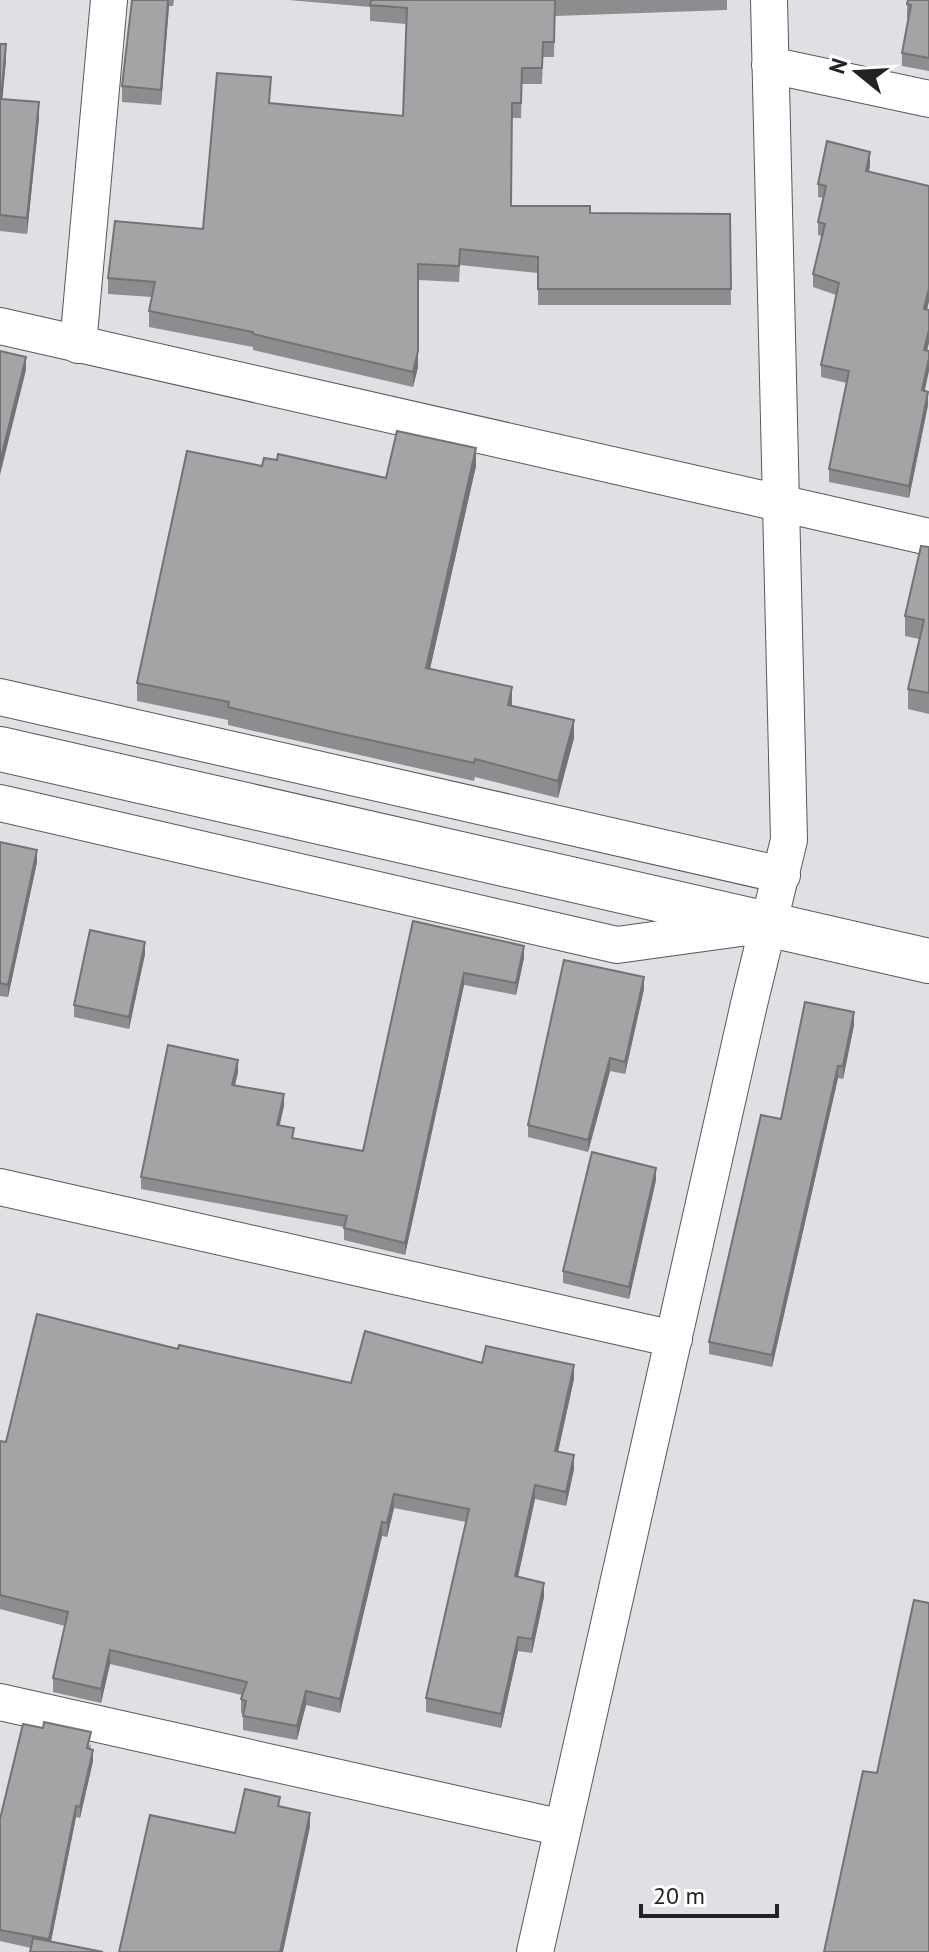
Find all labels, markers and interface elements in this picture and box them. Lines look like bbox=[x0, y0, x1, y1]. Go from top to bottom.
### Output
north arrow bbox=[817, 32, 897, 112]
text: N bbox=[822, 55, 854, 77]
scale bar bbox=[641, 1868, 777, 1918]
text: 20 m bbox=[653, 1880, 705, 1911]

